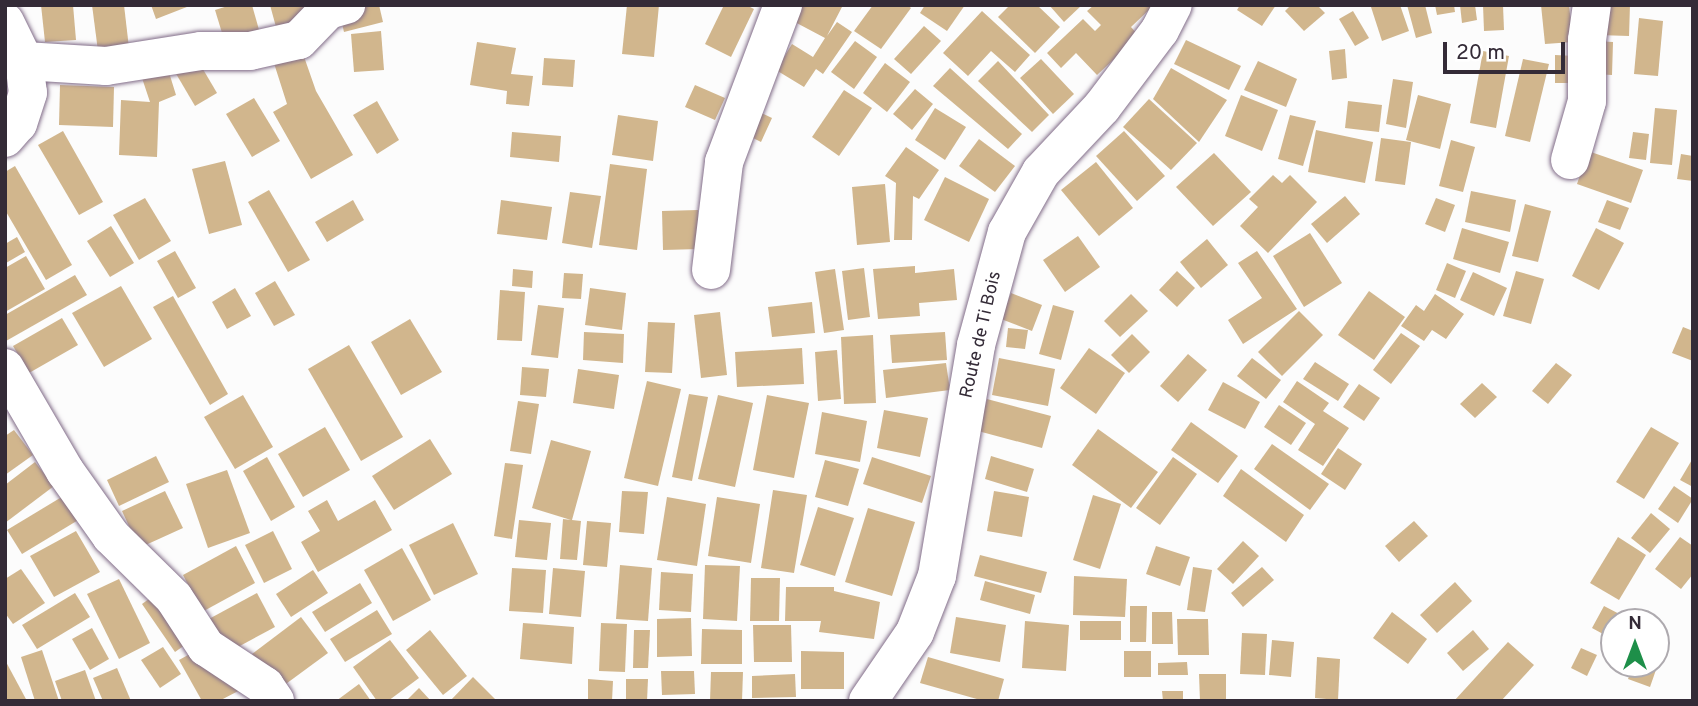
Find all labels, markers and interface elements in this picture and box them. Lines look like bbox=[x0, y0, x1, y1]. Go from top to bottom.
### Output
scale bar bbox=[1446, 28, 1568, 72]
text: 20 m bbox=[1456, 40, 1505, 67]
street label: Route de Ti Bois bbox=[957, 269, 1007, 401]
north arrow bbox=[1600, 608, 1670, 678]
text: N bbox=[1628, 612, 1642, 636]

